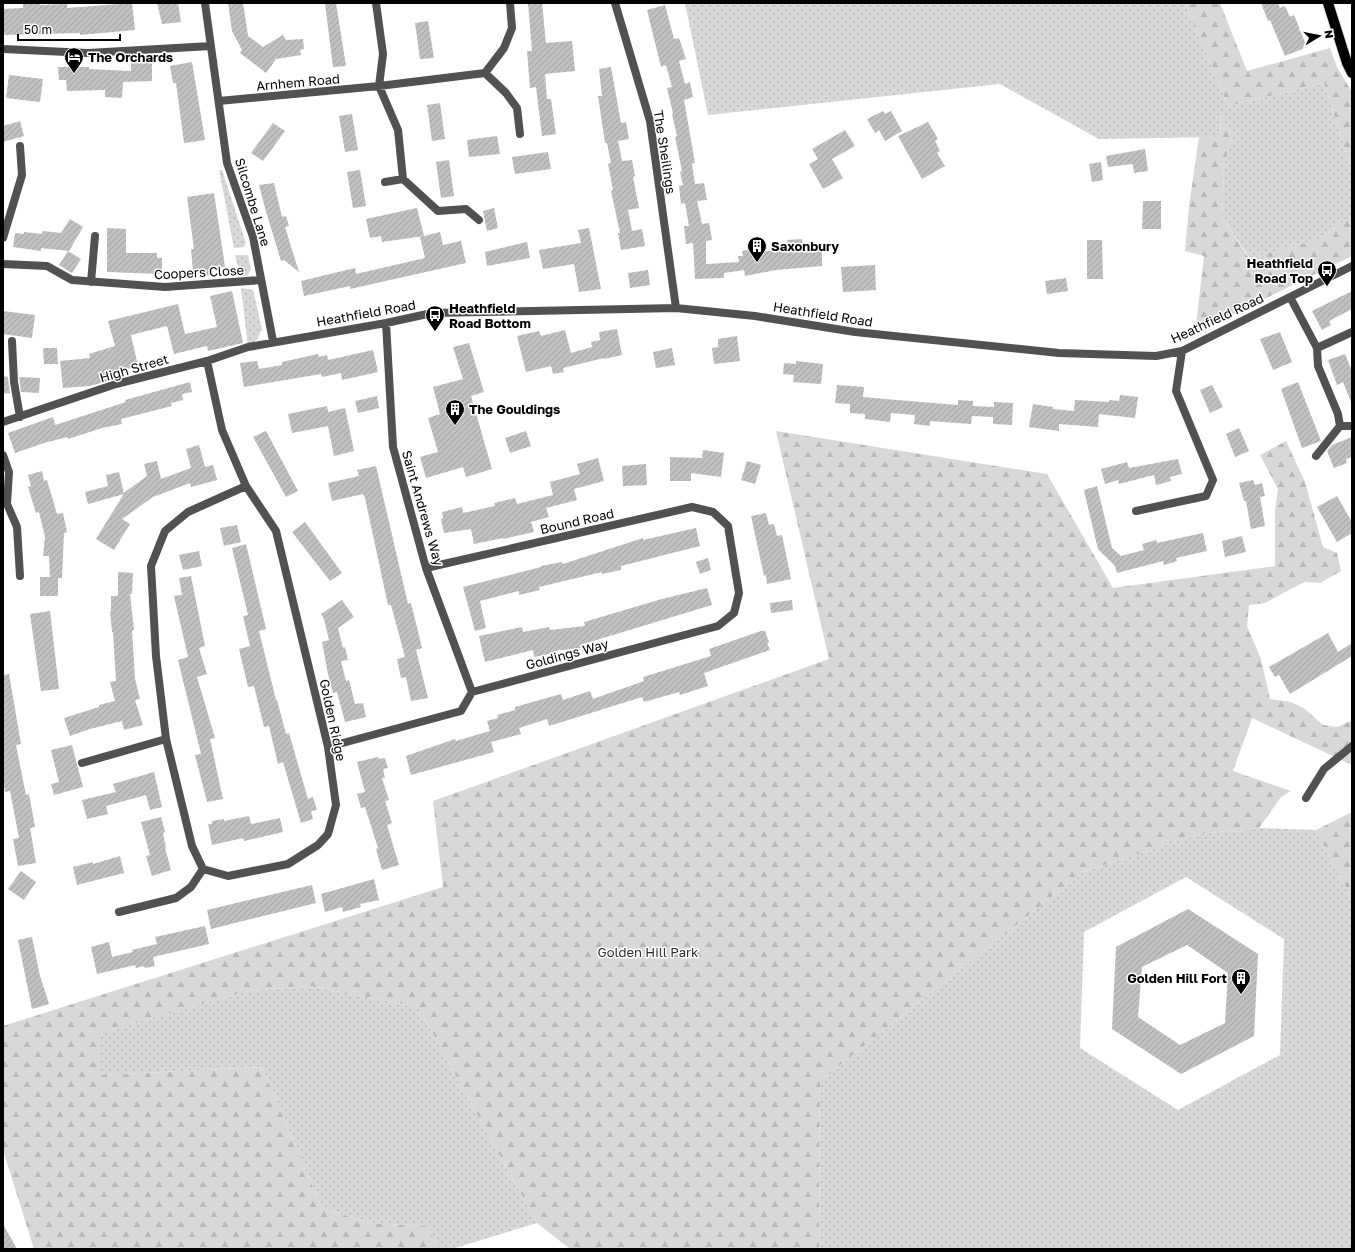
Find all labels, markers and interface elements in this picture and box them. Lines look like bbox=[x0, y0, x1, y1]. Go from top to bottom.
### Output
scale bar bbox=[18, 16, 120, 42]
north arrow bbox=[1299, 16, 1339, 56]
text: 50 m bbox=[24, 22, 52, 37]
text: N bbox=[1322, 29, 1336, 39]
hotel icon: The Orchards bbox=[63, 46, 85, 74]
place label: The Orchards bbox=[88, 49, 173, 65]
street label: Arnhem Road bbox=[256, 70, 340, 94]
street label: The Sheilings bbox=[650, 109, 680, 195]
street label: Silcombe Lane bbox=[232, 156, 274, 248]
building icon: Saxonbury bbox=[746, 235, 768, 263]
place label: Saxonbury bbox=[771, 238, 839, 254]
place label: Heathfield Road Top bbox=[1247, 255, 1313, 286]
bus stop icon: Heathfield Road Top bbox=[1316, 259, 1338, 287]
street label: Coopers Close bbox=[153, 262, 245, 282]
street label: Heathfield Road bbox=[1168, 289, 1266, 347]
street label: Heathfield Road bbox=[315, 296, 417, 330]
street label: Heathfield Road bbox=[772, 298, 874, 330]
place label: Heathfield Road Bottom bbox=[449, 300, 531, 331]
bus stop icon: Heathfield Road Bottom bbox=[424, 304, 446, 332]
street label: High Street bbox=[98, 351, 170, 385]
building icon: The Gouldings bbox=[444, 398, 466, 426]
place label: The Gouldings bbox=[469, 401, 560, 417]
street label: Saint Andrews Way bbox=[399, 448, 447, 568]
street label: Bound Road bbox=[538, 505, 616, 537]
street label: Goldings Way bbox=[524, 635, 611, 673]
street label: Golden Ridge bbox=[316, 677, 350, 763]
park label: Golden Hill Park bbox=[598, 944, 699, 960]
building icon: Golden Hill Fort bbox=[1230, 967, 1252, 995]
place label: Golden Hill Fort bbox=[1127, 970, 1227, 986]

